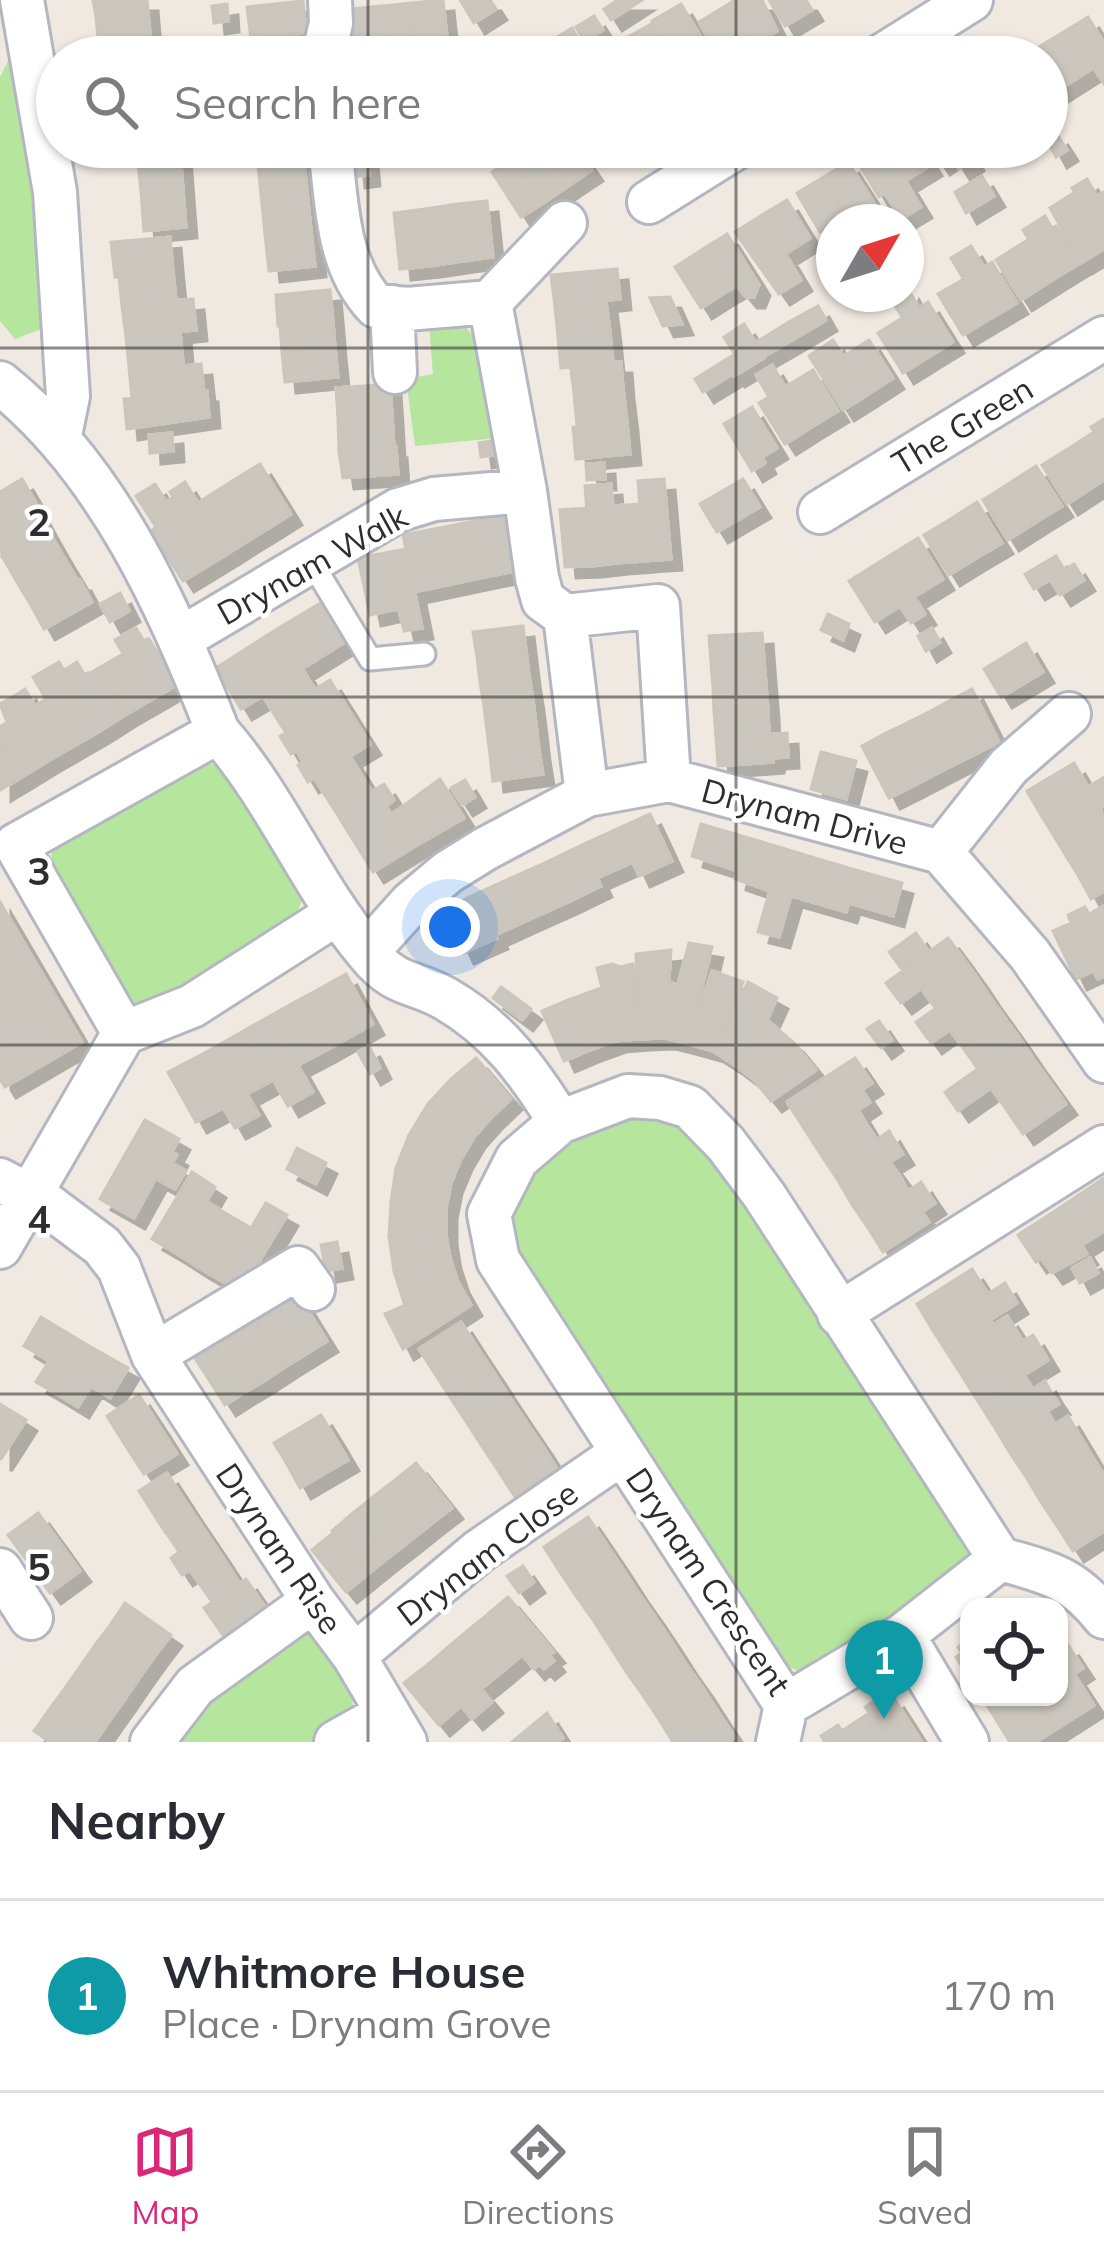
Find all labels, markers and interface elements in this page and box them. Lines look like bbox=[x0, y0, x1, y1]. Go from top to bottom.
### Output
search box bbox=[36, 36, 1068, 168]
icon: search bbox=[78, 69, 144, 135]
text: Search here bbox=[174, 74, 421, 130]
north arrow bbox=[816, 204, 924, 312]
street label: The Green bbox=[884, 367, 1040, 483]
street label: Drynam Walk bbox=[210, 494, 415, 633]
text: 2 bbox=[27, 497, 51, 546]
street label: Drynam Drive bbox=[698, 769, 912, 863]
text: 3 bbox=[27, 846, 51, 895]
your location bbox=[420, 897, 480, 957]
text: 4 bbox=[27, 1194, 51, 1243]
street label: Drynam Rise bbox=[208, 1455, 352, 1641]
street label: Drynam Crescent bbox=[618, 1460, 800, 1702]
street label: Drynam Close bbox=[389, 1472, 585, 1634]
text: 5 bbox=[27, 1542, 51, 1591]
map controls bbox=[960, 1598, 1068, 1706]
button: locate bbox=[960, 1598, 1068, 1706]
pin: 1 bbox=[845, 1620, 923, 1719]
text: Nearby bbox=[48, 1788, 225, 1852]
text: Whitmore House bbox=[162, 1943, 525, 1999]
text: 1 bbox=[75, 1971, 99, 2020]
text: 170 m bbox=[941, 1971, 1056, 2020]
text: Place · Drynam Grove bbox=[162, 1999, 551, 2048]
tab: Map bbox=[131, 2119, 199, 2232]
tab: Directions bbox=[462, 2119, 615, 2232]
tab: Saved bbox=[877, 2119, 973, 2232]

